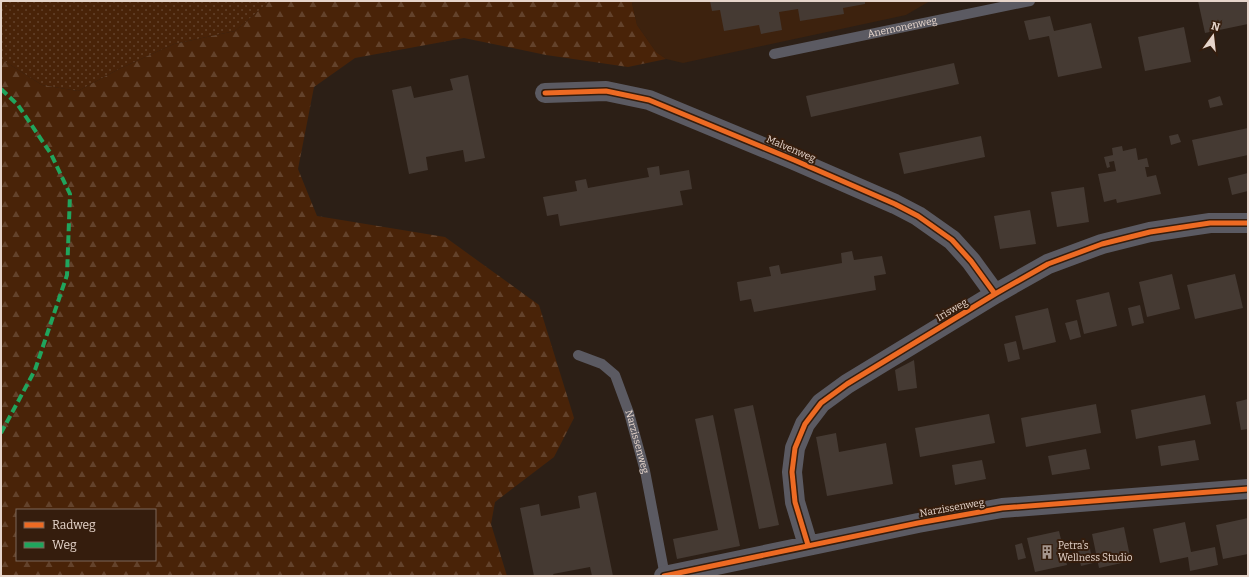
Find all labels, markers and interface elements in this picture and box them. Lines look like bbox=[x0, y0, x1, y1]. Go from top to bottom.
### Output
street label: Anemonenweg bbox=[866, 14, 939, 40]
north arrow bbox=[1193, 16, 1233, 56]
text: N bbox=[1210, 19, 1222, 34]
street label: Malvenweg bbox=[765, 133, 818, 165]
street label: Irisweg bbox=[934, 296, 970, 324]
street label: Narzissenweg bbox=[622, 409, 652, 475]
street label: Narzissenweg bbox=[919, 496, 986, 520]
legend bbox=[16, 509, 156, 561]
text: Radweg bbox=[52, 518, 96, 532]
text: Weg bbox=[52, 538, 77, 552]
place label: Petra's Wellness Studio bbox=[1058, 540, 1133, 564]
building icon: Petra's Wellness Studio bbox=[1039, 544, 1055, 560]

